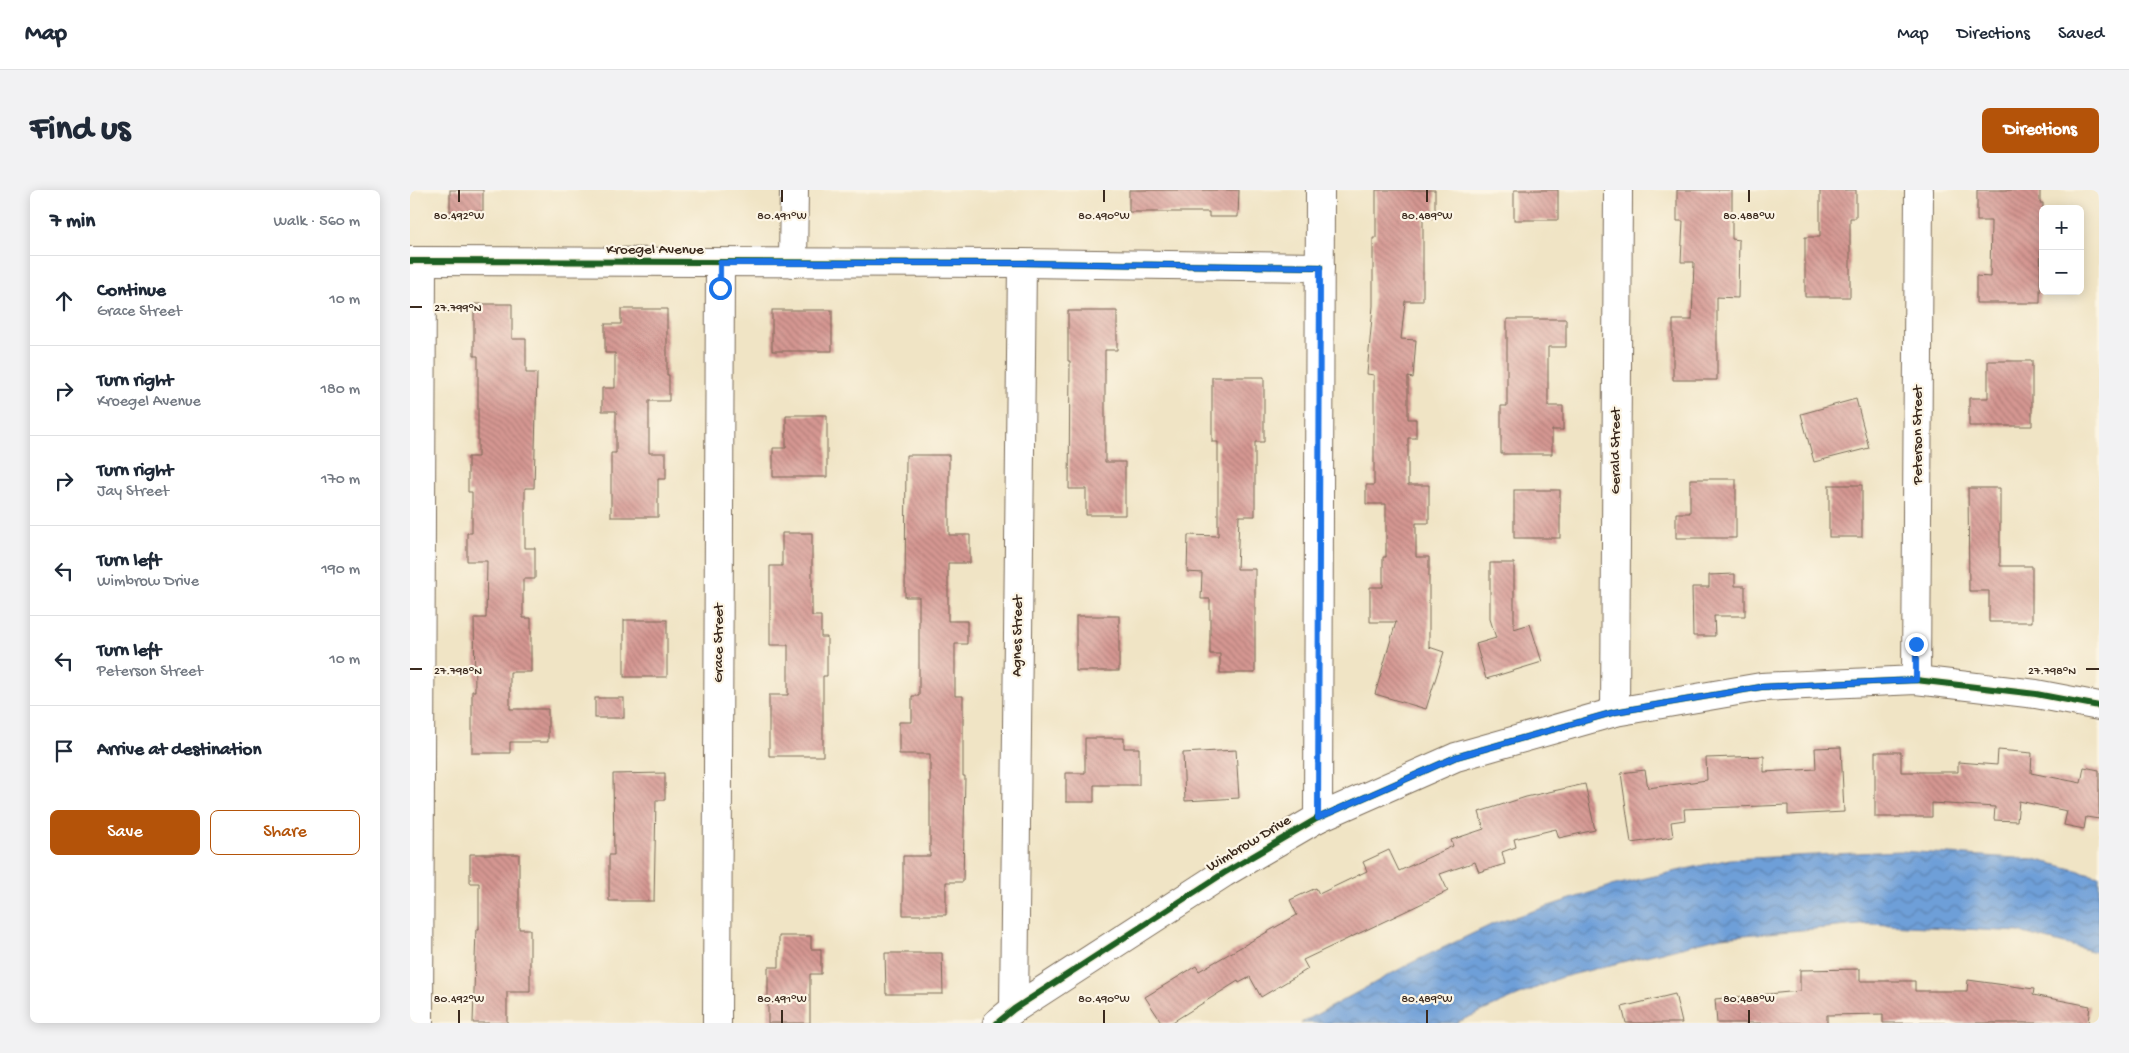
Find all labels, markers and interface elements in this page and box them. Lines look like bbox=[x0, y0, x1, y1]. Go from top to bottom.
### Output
text: Map bbox=[25, 20, 67, 49]
text: Map bbox=[1897, 24, 1929, 45]
text: Directions bbox=[1957, 24, 2030, 45]
text: Saved bbox=[2058, 24, 2104, 45]
button: Directions bbox=[1982, 108, 2099, 153]
text: Find us bbox=[30, 110, 130, 151]
map controls bbox=[2039, 205, 2084, 295]
button: + bbox=[2039, 205, 2084, 250]
text: 7 min bbox=[50, 210, 95, 235]
text: 80.492°W bbox=[434, 210, 484, 224]
text: 80.491°W bbox=[757, 210, 807, 224]
text: 80.490°W bbox=[1078, 210, 1130, 224]
text: 80.489°W bbox=[1401, 210, 1453, 224]
text: 80.488°W bbox=[1723, 210, 1775, 224]
text: Walk · 560 m bbox=[274, 213, 360, 232]
street label: Kroegel Avenue bbox=[606, 241, 704, 259]
button: − bbox=[2039, 250, 2084, 295]
route start bbox=[709, 277, 732, 300]
text: Continue bbox=[97, 280, 166, 303]
icon: ahead bbox=[50, 287, 78, 315]
text: 10 m bbox=[329, 291, 360, 310]
text: 27.799°N bbox=[434, 302, 482, 316]
text: Grace Street bbox=[97, 303, 182, 322]
text: Turn right bbox=[97, 370, 173, 393]
icon: right bbox=[50, 377, 78, 405]
text: 180 m bbox=[321, 381, 360, 400]
street label: Peterson Street bbox=[1909, 384, 1927, 486]
text: Kroegel Avenue bbox=[97, 393, 201, 412]
street label: Gerald Street bbox=[1607, 406, 1625, 494]
text: Turn right bbox=[97, 460, 173, 483]
icon: right bbox=[50, 467, 78, 495]
text: 170 m bbox=[321, 471, 360, 490]
text: Jay Street bbox=[97, 483, 169, 502]
text: Turn left bbox=[97, 550, 161, 573]
icon: left bbox=[50, 557, 78, 585]
text: 190 m bbox=[321, 561, 360, 580]
text: Wimbrow Drive bbox=[97, 573, 199, 592]
street label: Agnes Street bbox=[1008, 593, 1028, 677]
street label: Grace Street bbox=[710, 601, 728, 683]
route end bbox=[1905, 633, 1928, 656]
text: Turn left bbox=[97, 640, 161, 663]
icon: left bbox=[50, 647, 78, 675]
text: 10 m bbox=[329, 651, 360, 670]
text: Peterson Street bbox=[97, 663, 203, 682]
text: 27.798°N bbox=[434, 665, 482, 679]
text: 27.798°N bbox=[2028, 665, 2076, 679]
icon: arrive bbox=[50, 737, 78, 765]
text: Arrive at destination bbox=[97, 739, 261, 762]
button: Save bbox=[50, 810, 200, 855]
button: Share bbox=[210, 810, 360, 855]
street label: Wimbrow Drive bbox=[1203, 812, 1295, 876]
text: 80.492°W bbox=[434, 993, 484, 1007]
text: 80.491°W bbox=[757, 993, 807, 1007]
text: 80.490°W bbox=[1078, 993, 1130, 1007]
text: 80.489°W bbox=[1401, 993, 1453, 1007]
text: 80.488°W bbox=[1723, 993, 1775, 1007]

